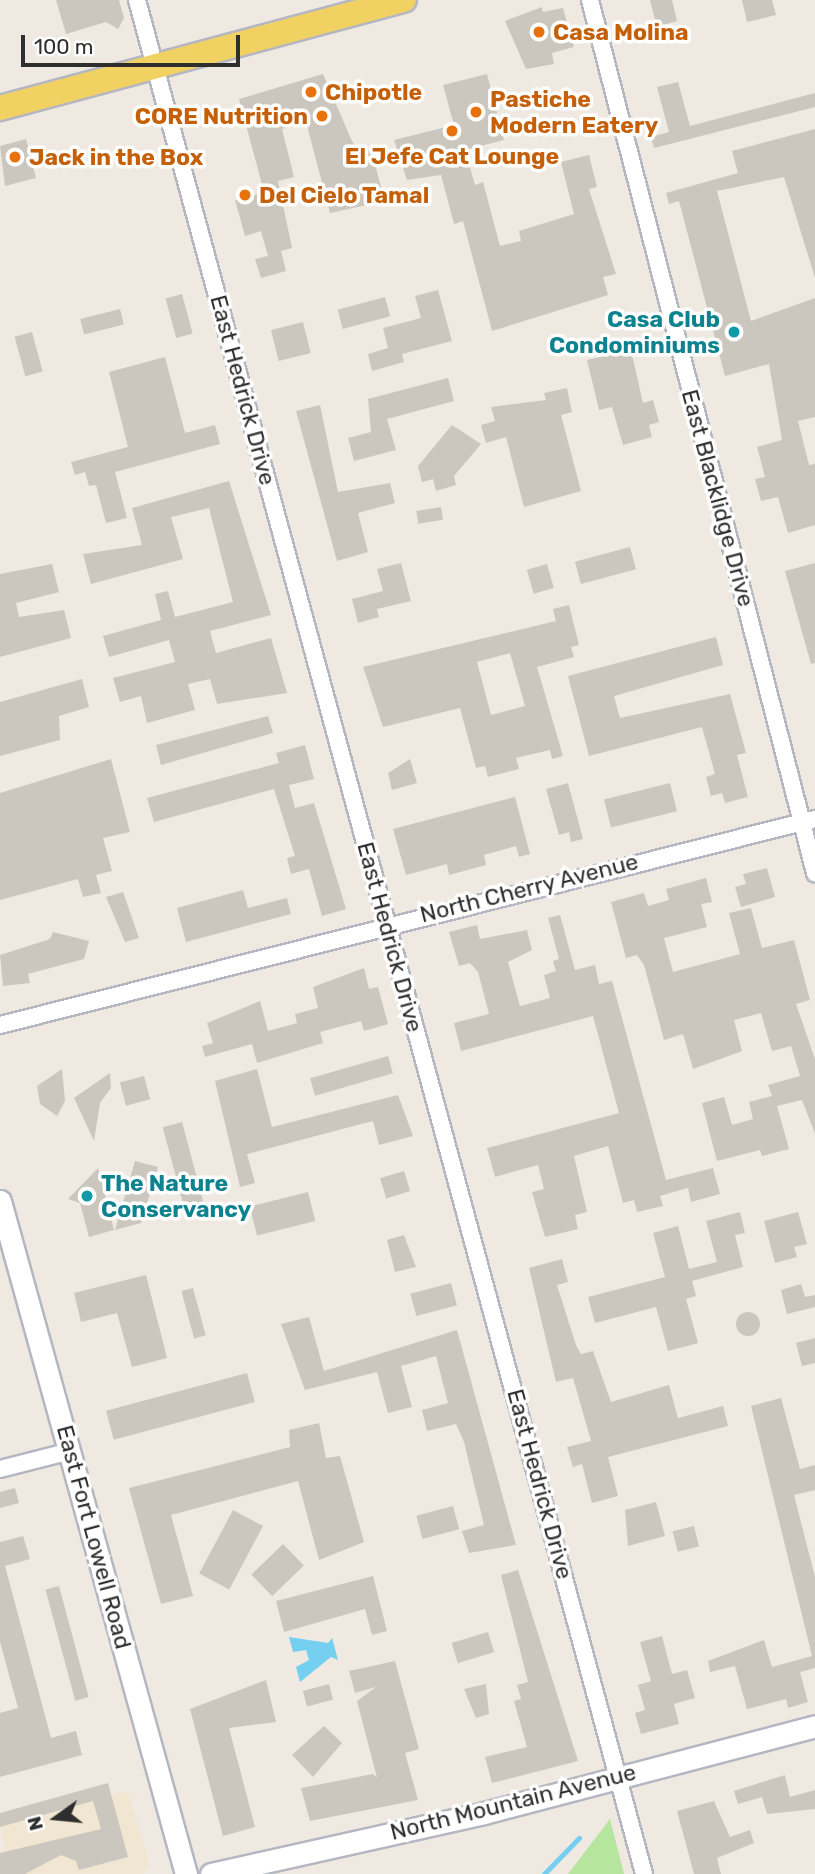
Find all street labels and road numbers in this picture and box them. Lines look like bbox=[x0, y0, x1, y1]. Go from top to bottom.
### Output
street label: East Hedrick Drive bbox=[204, 292, 282, 488]
street label: East Blacklidge Drive bbox=[676, 386, 760, 610]
street label: East Hedrick Drive bbox=[351, 839, 429, 1035]
street label: North Cherry Avenue bbox=[416, 847, 642, 929]
street label: East Hedrick Drive bbox=[501, 1386, 579, 1582]
street label: East Fort Lowell Road bbox=[51, 1422, 137, 1652]
street label: North Mountain Avenue bbox=[387, 1758, 639, 1846]

